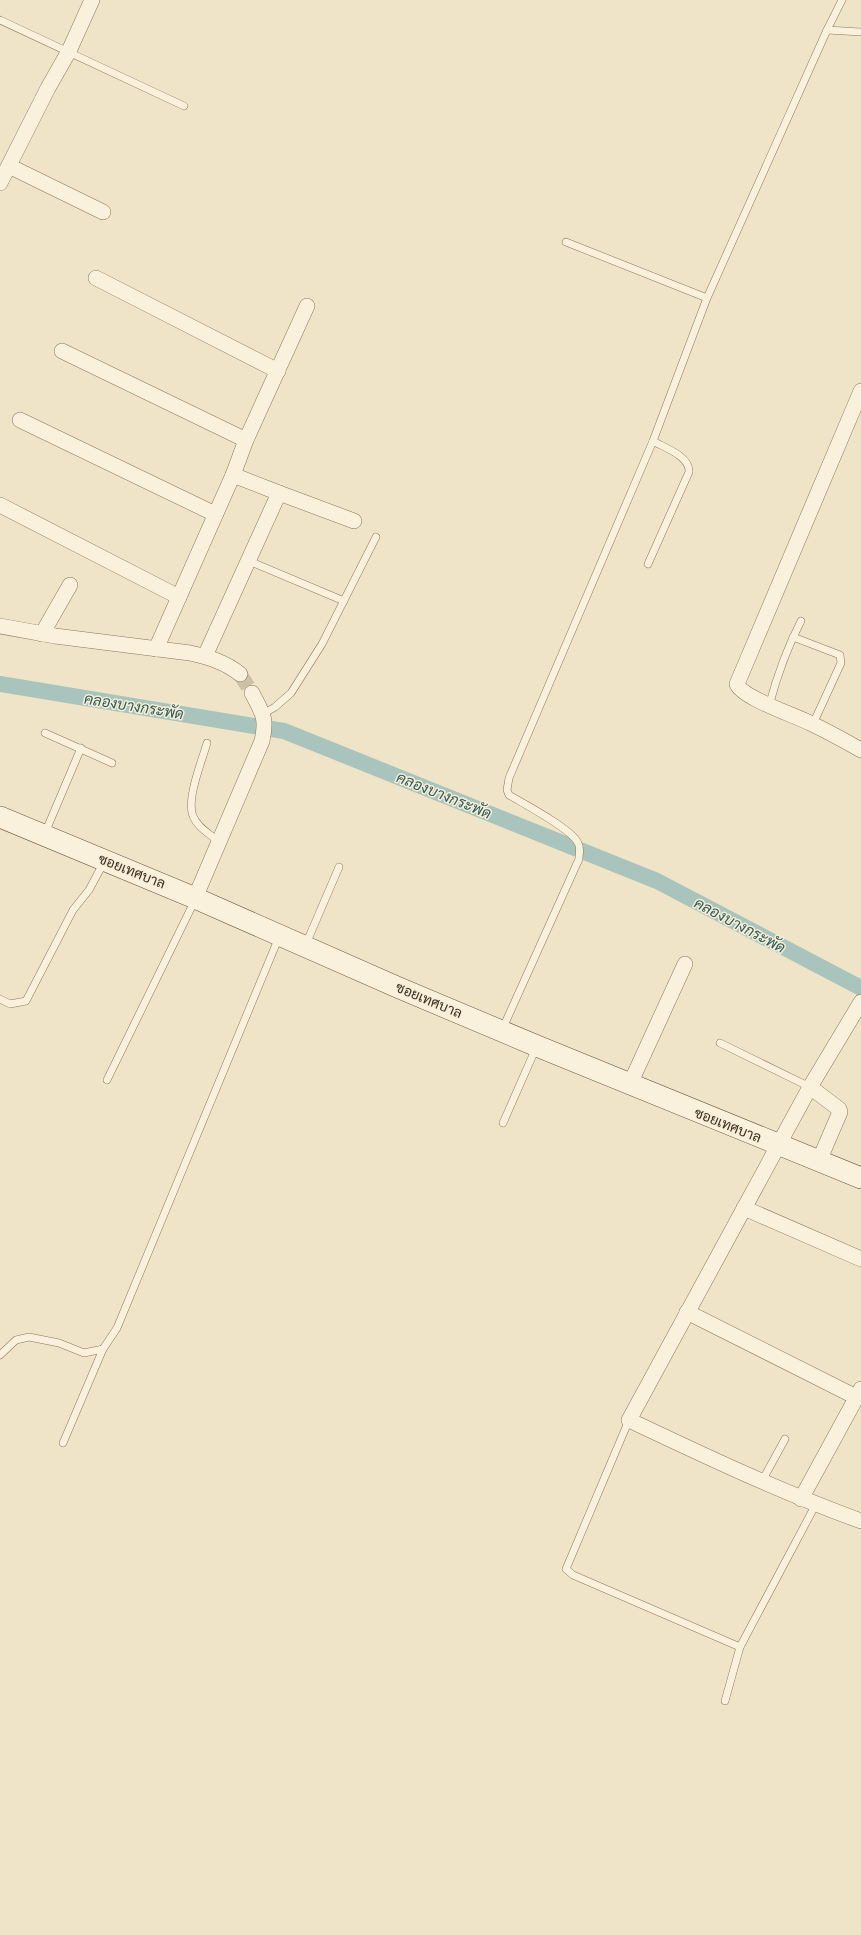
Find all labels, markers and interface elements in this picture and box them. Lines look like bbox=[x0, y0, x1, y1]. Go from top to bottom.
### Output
water label: คลองบางกระพัด bbox=[83, 688, 185, 724]
water label: คลองบางกระพัด bbox=[393, 766, 495, 824]
street label: ซอยเทศบาล bbox=[95, 848, 169, 894]
water label: คลองบางกระพัด bbox=[691, 892, 789, 958]
street label: ซอยเทศบาล bbox=[393, 977, 465, 1023]
street label: ซอยเทศบาล bbox=[691, 1102, 765, 1148]

